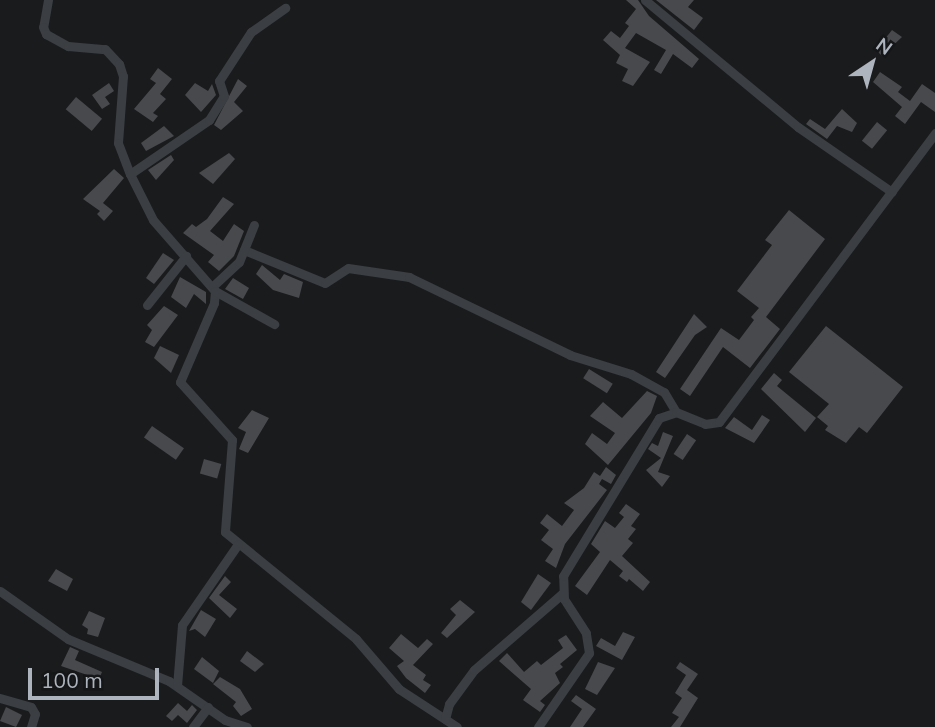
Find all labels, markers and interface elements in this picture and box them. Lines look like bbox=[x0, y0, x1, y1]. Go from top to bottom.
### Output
north arrow bbox=[837, 28, 907, 98]
text: N bbox=[871, 32, 897, 60]
scale bar bbox=[32, 654, 163, 698]
text: 100 m bbox=[41, 667, 103, 693]

